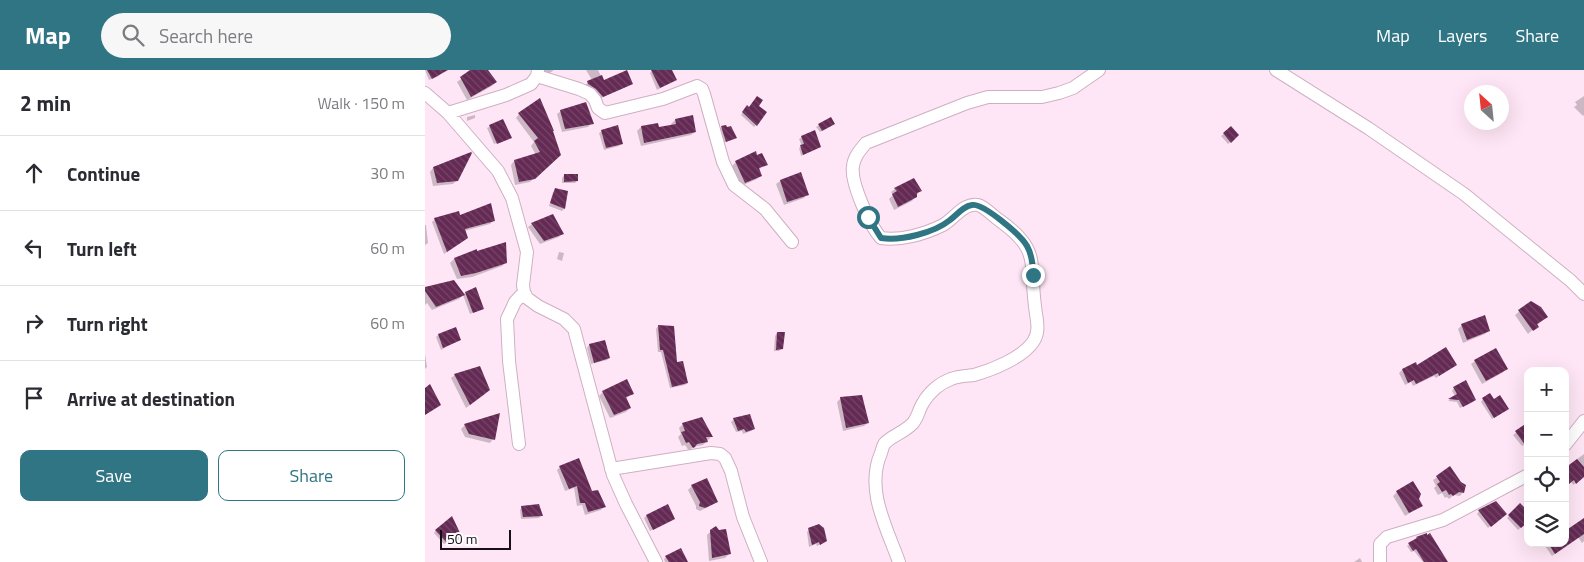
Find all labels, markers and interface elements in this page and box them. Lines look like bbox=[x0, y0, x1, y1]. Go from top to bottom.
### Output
search box bbox=[101, 13, 451, 58]
text: Map bbox=[25, 17, 71, 53]
icon: search bbox=[119, 21, 147, 49]
text: Search here bbox=[159, 21, 253, 50]
text: Map bbox=[1376, 22, 1410, 49]
text: Layers bbox=[1438, 22, 1487, 49]
text: Share bbox=[1515, 22, 1559, 49]
north arrow bbox=[1464, 85, 1509, 130]
text: 2 min bbox=[20, 87, 71, 119]
text: Walk · 150 m bbox=[317, 91, 405, 115]
icon: ahead bbox=[20, 159, 48, 187]
text: Continue bbox=[67, 159, 140, 188]
text: 30 m bbox=[370, 161, 405, 185]
route start bbox=[857, 206, 880, 229]
icon: left bbox=[20, 234, 48, 262]
text: Turn left bbox=[67, 234, 137, 263]
text: 60 m bbox=[370, 236, 405, 260]
route end bbox=[1022, 264, 1045, 287]
icon: right bbox=[20, 309, 48, 337]
text: Turn right bbox=[67, 309, 148, 338]
text: 60 m bbox=[370, 311, 405, 335]
map controls bbox=[1524, 367, 1569, 547]
button: + bbox=[1524, 367, 1569, 412]
icon: arrive bbox=[20, 384, 48, 412]
text: Arrive at destination bbox=[67, 384, 235, 413]
button: − bbox=[1524, 412, 1569, 457]
button: Save bbox=[20, 450, 208, 501]
button: Share bbox=[218, 450, 405, 501]
button: locate bbox=[1524, 457, 1569, 502]
button: layers bbox=[1524, 502, 1569, 547]
scale bar bbox=[440, 527, 511, 550]
text: 50 m bbox=[447, 528, 477, 549]

